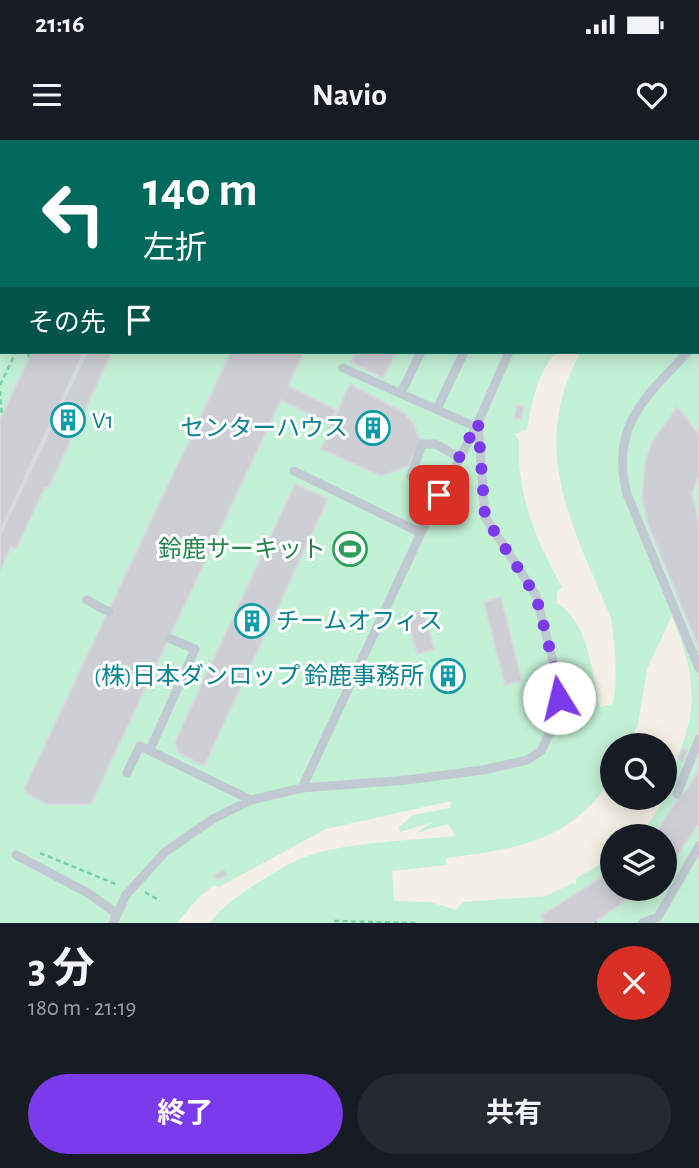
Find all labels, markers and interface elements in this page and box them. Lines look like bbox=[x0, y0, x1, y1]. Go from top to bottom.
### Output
text: 21:16 bbox=[35, 11, 84, 37]
icon: menu bbox=[28, 76, 66, 114]
icon: heart bbox=[633, 76, 671, 114]
text: Navio bbox=[312, 79, 387, 111]
text: 140 m bbox=[143, 166, 258, 215]
icon: left bbox=[28, 168, 119, 259]
text: 左折 bbox=[143, 232, 207, 264]
icon: arrive bbox=[120, 301, 158, 339]
text: その先 bbox=[28, 310, 106, 336]
building icon: V1 bbox=[49, 401, 87, 439]
place label: V1 bbox=[92, 409, 114, 433]
building icon: センターハウス bbox=[354, 409, 392, 447]
place label: センターハウス bbox=[180, 416, 348, 441]
pin bbox=[409, 465, 469, 525]
icon: arrive bbox=[420, 476, 458, 514]
sports icon: 鈴鹿サーキット bbox=[331, 530, 369, 568]
place label: 鈴鹿サーキット bbox=[158, 536, 326, 562]
building icon: チームオフィス bbox=[233, 602, 271, 640]
place label: チームオフィス bbox=[276, 610, 443, 634]
building icon: (株)日本ダンロップ 鈴鹿事務所 bbox=[429, 657, 467, 695]
position arrow bbox=[522, 661, 596, 735]
place label: (株)日本ダンロップ 鈴鹿事務所 bbox=[94, 663, 424, 689]
map controls bbox=[600, 733, 677, 901]
button: search bbox=[600, 733, 677, 810]
button: layers bbox=[600, 824, 677, 901]
button: close bbox=[597, 946, 671, 1020]
text: 3 分 bbox=[28, 948, 94, 990]
text: 180 m · 21:19 bbox=[28, 997, 136, 1020]
button: 終了 bbox=[28, 1074, 343, 1154]
button: 共有 bbox=[357, 1074, 671, 1154]

